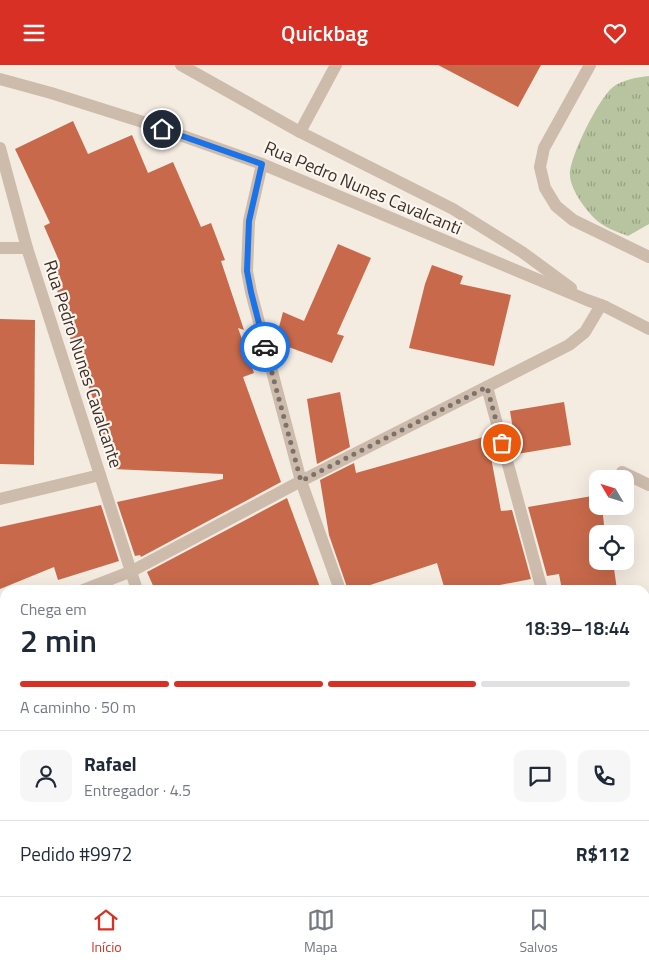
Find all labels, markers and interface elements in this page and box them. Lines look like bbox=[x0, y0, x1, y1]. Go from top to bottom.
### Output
text: Quickbag bbox=[281, 16, 368, 50]
icon: menu bbox=[20, 19, 48, 47]
icon: heart bbox=[601, 19, 629, 47]
pin bbox=[141, 108, 183, 150]
icon: home bbox=[148, 115, 176, 143]
street label: Rua Pedro Nunes Cavalcanti bbox=[260, 134, 466, 241]
street label: Rua Pedro Nunes Cavalcante bbox=[37, 256, 130, 471]
courier bbox=[240, 322, 290, 372]
icon: car bbox=[251, 333, 279, 361]
pin bbox=[481, 422, 523, 464]
icon: bag bbox=[488, 429, 516, 457]
north arrow bbox=[589, 470, 634, 515]
map controls bbox=[589, 470, 634, 570]
button: locate bbox=[589, 525, 634, 570]
text: Chega em bbox=[20, 597, 87, 621]
text: 18:39–18:44 bbox=[524, 613, 630, 642]
text: 2 min bbox=[20, 616, 97, 664]
text: A caminho · 50 m bbox=[20, 695, 136, 719]
text: Rafael bbox=[84, 749, 137, 778]
button: person bbox=[20, 750, 72, 802]
button: chat bbox=[514, 750, 566, 802]
button: phone bbox=[578, 750, 630, 802]
text: Entregador · 4.5 bbox=[84, 778, 191, 802]
text: Pedido #9972 bbox=[20, 839, 132, 868]
text: R$112 bbox=[576, 839, 630, 868]
tab: Início bbox=[91, 906, 122, 957]
tab: Mapa bbox=[304, 906, 337, 957]
tab: Salvos bbox=[519, 906, 558, 957]

